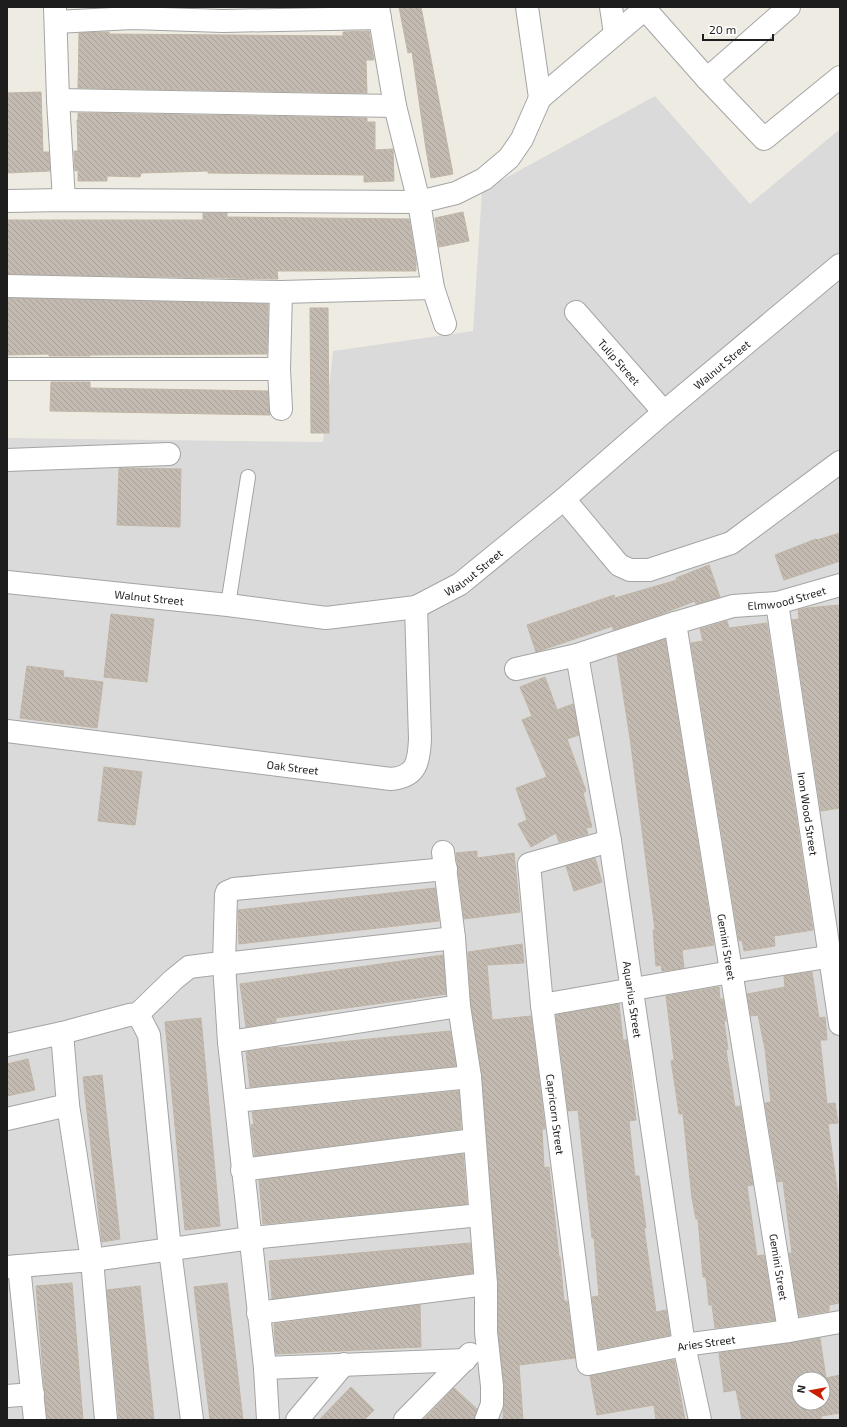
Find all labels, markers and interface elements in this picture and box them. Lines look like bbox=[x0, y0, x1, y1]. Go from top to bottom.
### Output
scale bar bbox=[703, 16, 773, 42]
text: 20 m bbox=[709, 22, 736, 36]
street label: Tulip Street bbox=[596, 336, 643, 387]
street label: Walnut Street bbox=[691, 337, 752, 391]
street label: Walnut Street bbox=[442, 546, 505, 598]
street label: Elmwood Street bbox=[747, 583, 827, 612]
street label: Walnut Street bbox=[114, 587, 185, 607]
street label: Oak Street bbox=[266, 757, 319, 776]
street label: Iron Wood Street bbox=[796, 771, 821, 856]
street label: Gemini Street bbox=[715, 913, 739, 981]
street label: Aquarius Street bbox=[621, 960, 645, 1039]
street label: Capricorn Street bbox=[544, 1073, 568, 1155]
street label: Gemini Street bbox=[767, 1233, 791, 1301]
street label: Aries Street bbox=[676, 1332, 736, 1353]
north arrow bbox=[791, 1371, 831, 1411]
text: N bbox=[794, 1384, 808, 1394]

